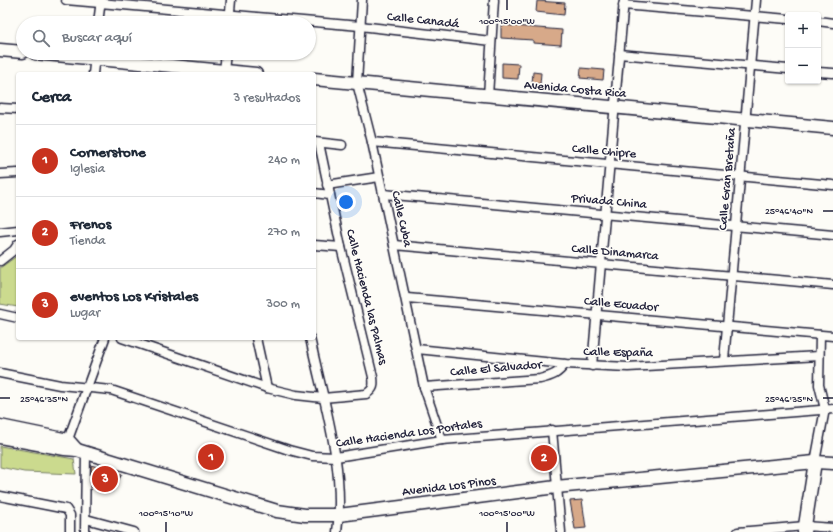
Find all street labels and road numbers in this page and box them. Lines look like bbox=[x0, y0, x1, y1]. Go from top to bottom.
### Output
street label: Calle Canadá bbox=[386, 10, 460, 32]
street label: Avenida Costa Rica bbox=[523, 78, 627, 102]
street label: Calle Gran Bretaña bbox=[716, 126, 740, 231]
street label: Calle Chipre bbox=[571, 142, 637, 162]
street label: Calle Cuba bbox=[387, 190, 415, 249]
street label: Privada China bbox=[570, 191, 648, 213]
street label: Calle Hacienda las Palmas bbox=[342, 228, 390, 367]
street label: Calle Dinamarca bbox=[571, 242, 660, 264]
street label: Calle Ecuador bbox=[583, 294, 660, 316]
street label: Calle España bbox=[583, 345, 654, 361]
street label: Calle El Salvador bbox=[450, 357, 544, 380]
street label: Calle Hacienda Los Portales bbox=[335, 416, 484, 452]
street label: Avenida Los Pinos bbox=[401, 474, 498, 500]

